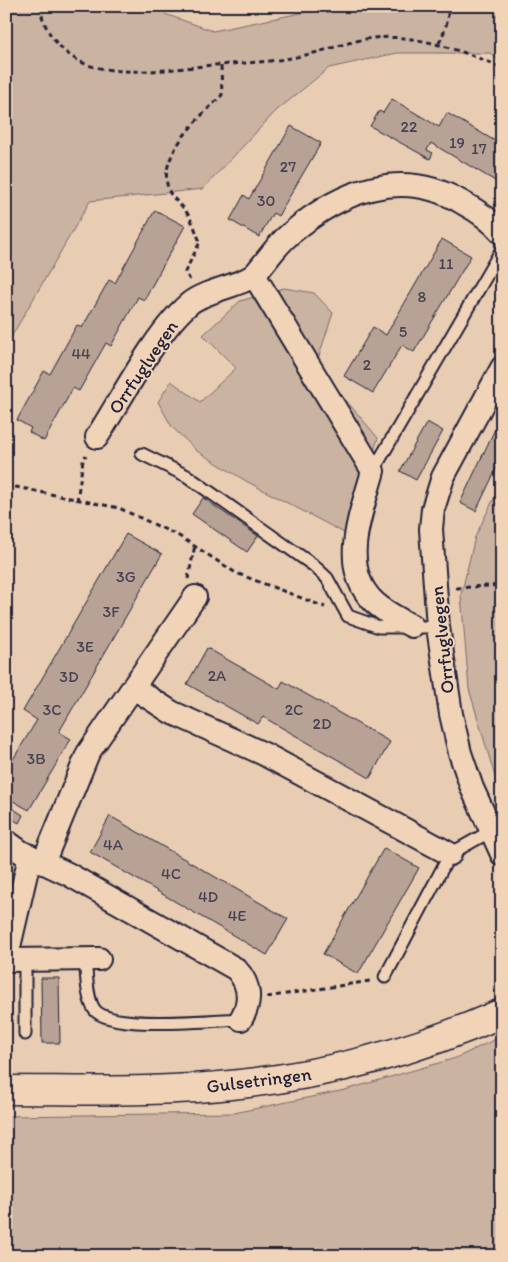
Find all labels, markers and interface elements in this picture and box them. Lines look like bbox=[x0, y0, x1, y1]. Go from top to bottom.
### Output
house number: 22 bbox=[401, 117, 418, 136]
house number: 19 bbox=[449, 133, 465, 152]
house number: 17 bbox=[471, 139, 487, 158]
house number: 27 bbox=[280, 157, 296, 176]
house number: 30 bbox=[257, 191, 275, 210]
house number: 11 bbox=[439, 254, 454, 273]
house number: 8 bbox=[418, 287, 427, 306]
street label: Orrfuglvegen bbox=[103, 316, 183, 418]
house number: 5 bbox=[399, 322, 407, 341]
house number: 44 bbox=[71, 344, 91, 363]
house number: 2 bbox=[363, 355, 372, 374]
house number: 3G bbox=[116, 567, 136, 586]
street label: Orrfuglvegen bbox=[425, 585, 459, 695]
house number: 3F bbox=[103, 602, 120, 621]
house number: 3E bbox=[76, 637, 94, 656]
house number: 2A bbox=[208, 666, 226, 685]
house number: 3D bbox=[59, 667, 79, 686]
house number: 3C bbox=[42, 700, 62, 719]
house number: 2C bbox=[285, 700, 303, 719]
house number: 2D bbox=[312, 714, 332, 733]
house number: 3B bbox=[26, 749, 46, 768]
house number: 4A bbox=[103, 835, 123, 854]
house number: 4C bbox=[161, 864, 181, 883]
house number: 4D bbox=[198, 887, 219, 906]
house number: 4E bbox=[228, 906, 246, 925]
street label: Gulsetringen bbox=[205, 1062, 313, 1098]

